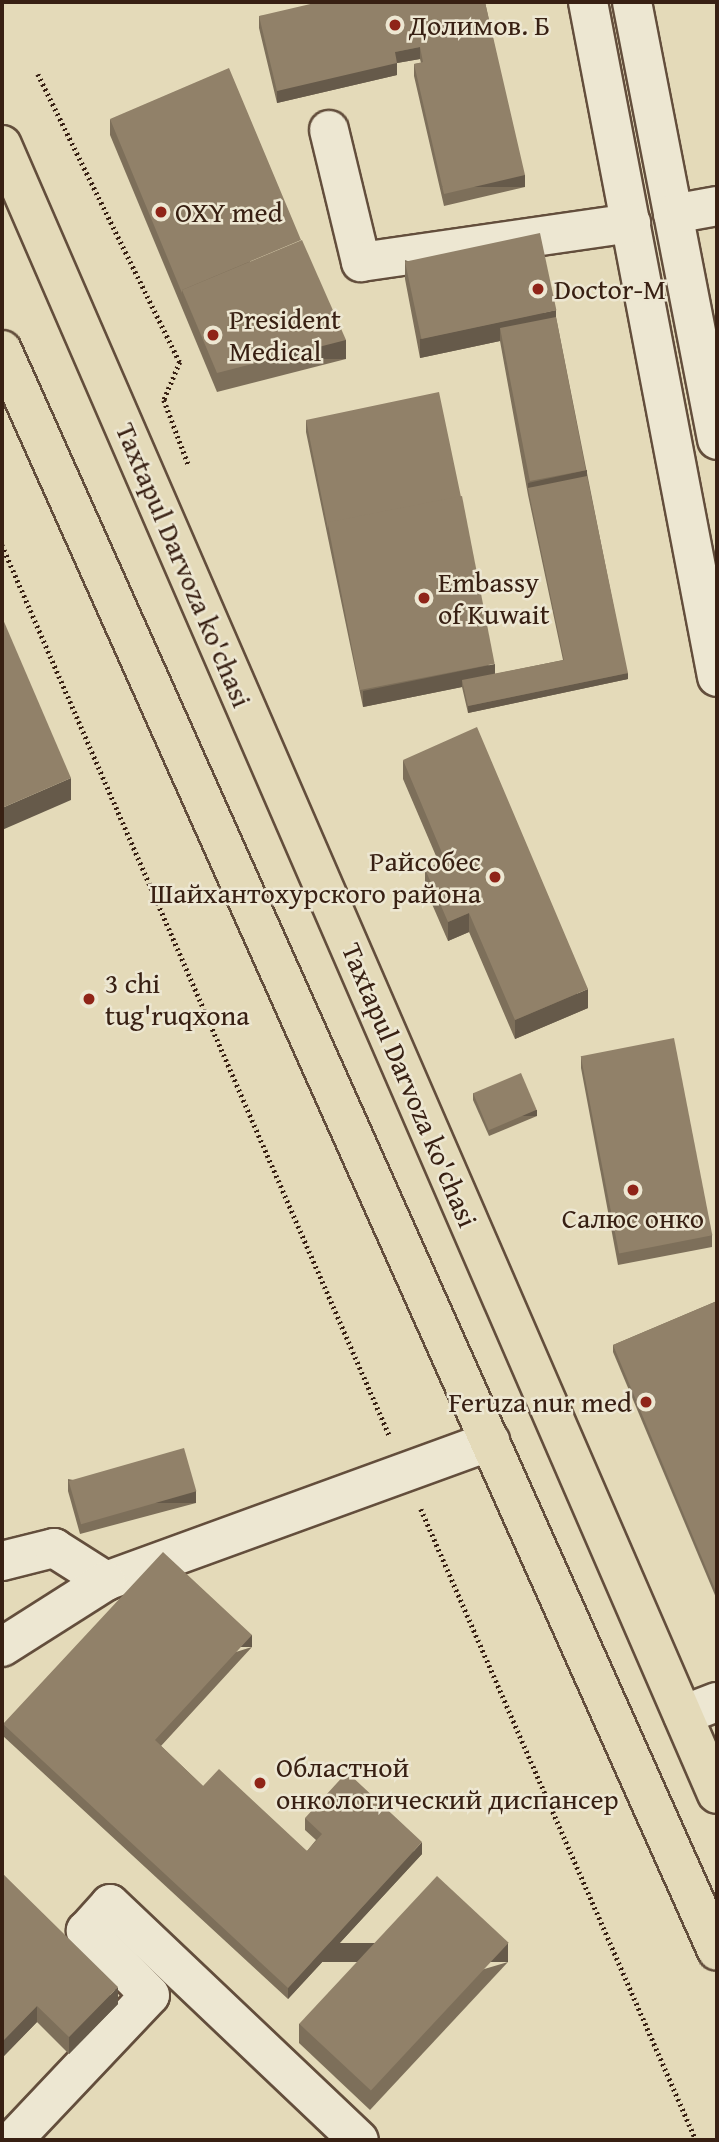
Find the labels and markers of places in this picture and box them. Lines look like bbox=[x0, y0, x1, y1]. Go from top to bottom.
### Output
place label: Долимов. Б bbox=[409, 8, 550, 42]
marker: Долимов. Б bbox=[387, 17, 403, 33]
place label: OXY med bbox=[175, 195, 283, 229]
marker: OXY med bbox=[153, 204, 169, 220]
place label: Doctor-M bbox=[554, 272, 666, 306]
marker: Doctor-M bbox=[528, 279, 548, 299]
place label: President Medical bbox=[229, 302, 341, 368]
marker: President Medical bbox=[203, 325, 223, 345]
place label: Embassy of Kuwait bbox=[438, 565, 550, 631]
marker: Embassy of Kuwait bbox=[416, 590, 432, 606]
place label: Райсобес Шайхантохурского района bbox=[150, 844, 481, 910]
marker: Райсобес Шайхантохурского района bbox=[487, 869, 503, 885]
place label: 3 chi tug'ruqxona bbox=[105, 966, 250, 1032]
marker: 3 chi tug'ruqxona bbox=[79, 989, 99, 1009]
marker: Салюс онко bbox=[625, 1182, 641, 1198]
place label: Салюс онко bbox=[562, 1201, 704, 1235]
place label: Feruza nur med bbox=[448, 1385, 632, 1419]
marker: Feruza nur med bbox=[638, 1394, 654, 1410]
place label: Областной онкологический диспансер bbox=[276, 1750, 619, 1816]
marker: Областной онкологический диспансер bbox=[250, 1773, 270, 1793]

